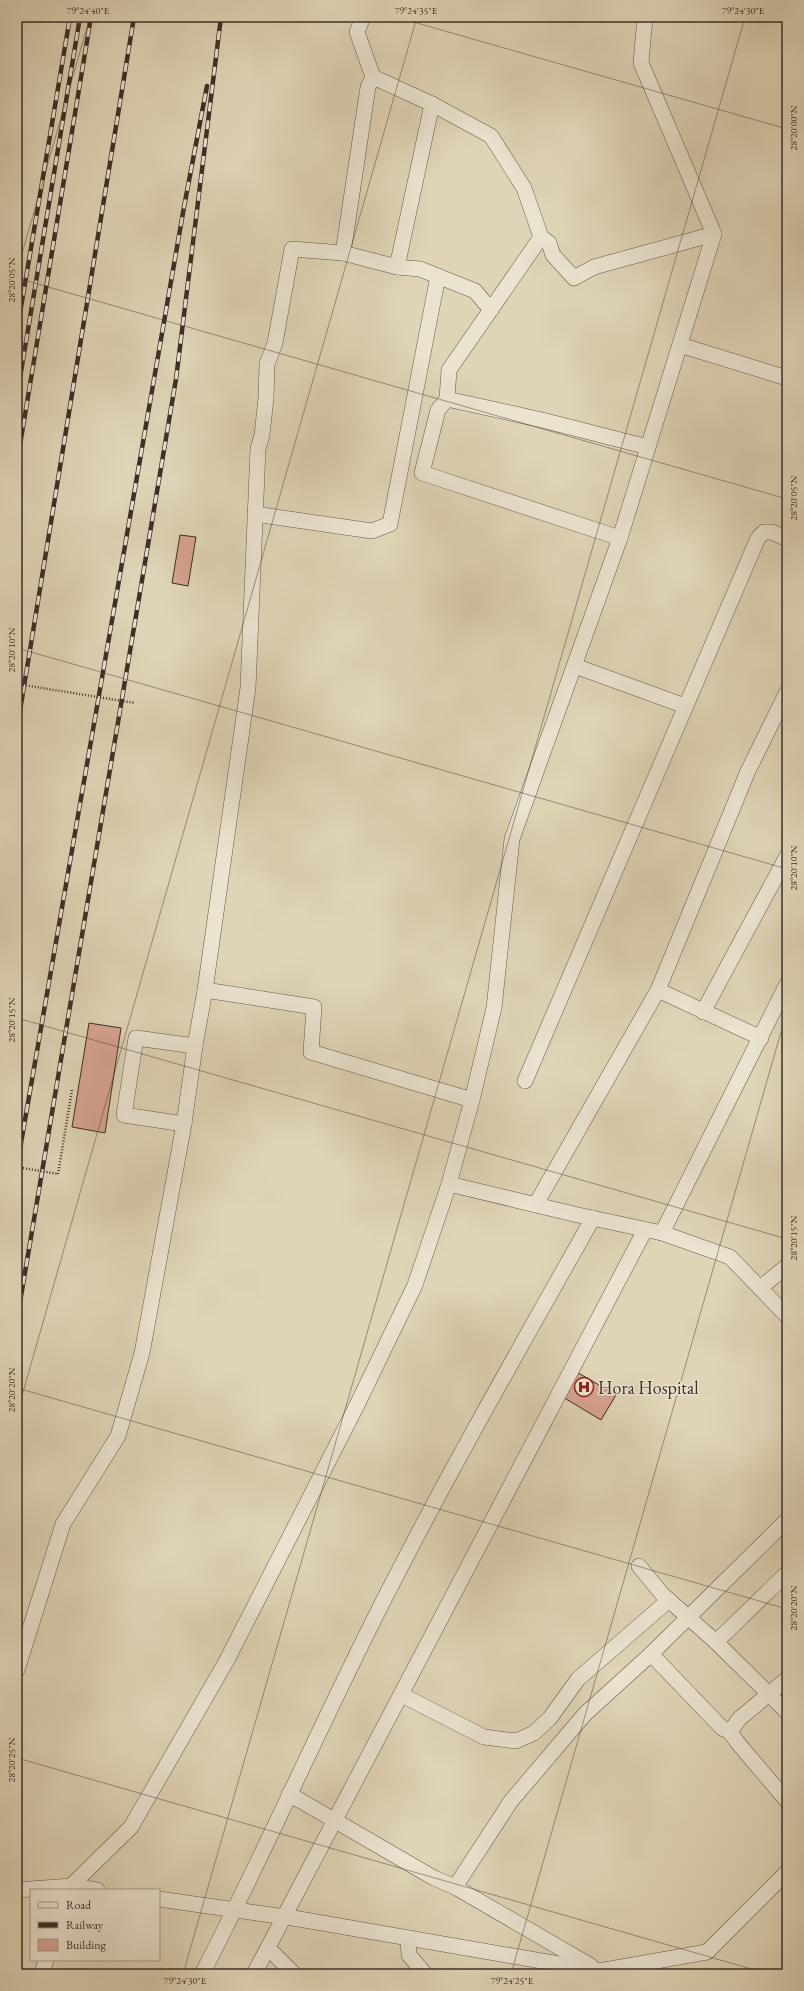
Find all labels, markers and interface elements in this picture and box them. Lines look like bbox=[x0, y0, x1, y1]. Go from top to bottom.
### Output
text: 79°24'40"E bbox=[67, 4, 110, 17]
text: 79°24'35"E bbox=[395, 4, 438, 17]
text: 79°24'30"E bbox=[722, 4, 765, 17]
text: 28°20'00"N bbox=[787, 105, 800, 150]
text: 28°20'05"N bbox=[5, 257, 18, 302]
text: 28°20'05"N bbox=[787, 475, 800, 520]
text: 28°20'10"N bbox=[5, 627, 18, 672]
text: 28°20'10"N bbox=[787, 845, 800, 890]
text: 28°20'15"N bbox=[5, 997, 18, 1042]
text: 28°20'15"N bbox=[787, 1215, 800, 1260]
text: 28°20'20"N bbox=[5, 1367, 18, 1412]
hospital icon: Hora Hospital bbox=[573, 1376, 595, 1398]
place label: Hora Hospital bbox=[598, 1376, 699, 1399]
text: 28°20'20"N bbox=[787, 1585, 800, 1630]
text: 28°20'25"N bbox=[5, 1737, 18, 1782]
legend bbox=[30, 1889, 160, 1961]
text: Road bbox=[66, 1897, 92, 1913]
text: Railway bbox=[66, 1917, 104, 1933]
text: Building bbox=[66, 1937, 107, 1953]
text: 79°24'30"E bbox=[164, 1974, 207, 1987]
text: 79°24'25"E bbox=[491, 1974, 534, 1987]

